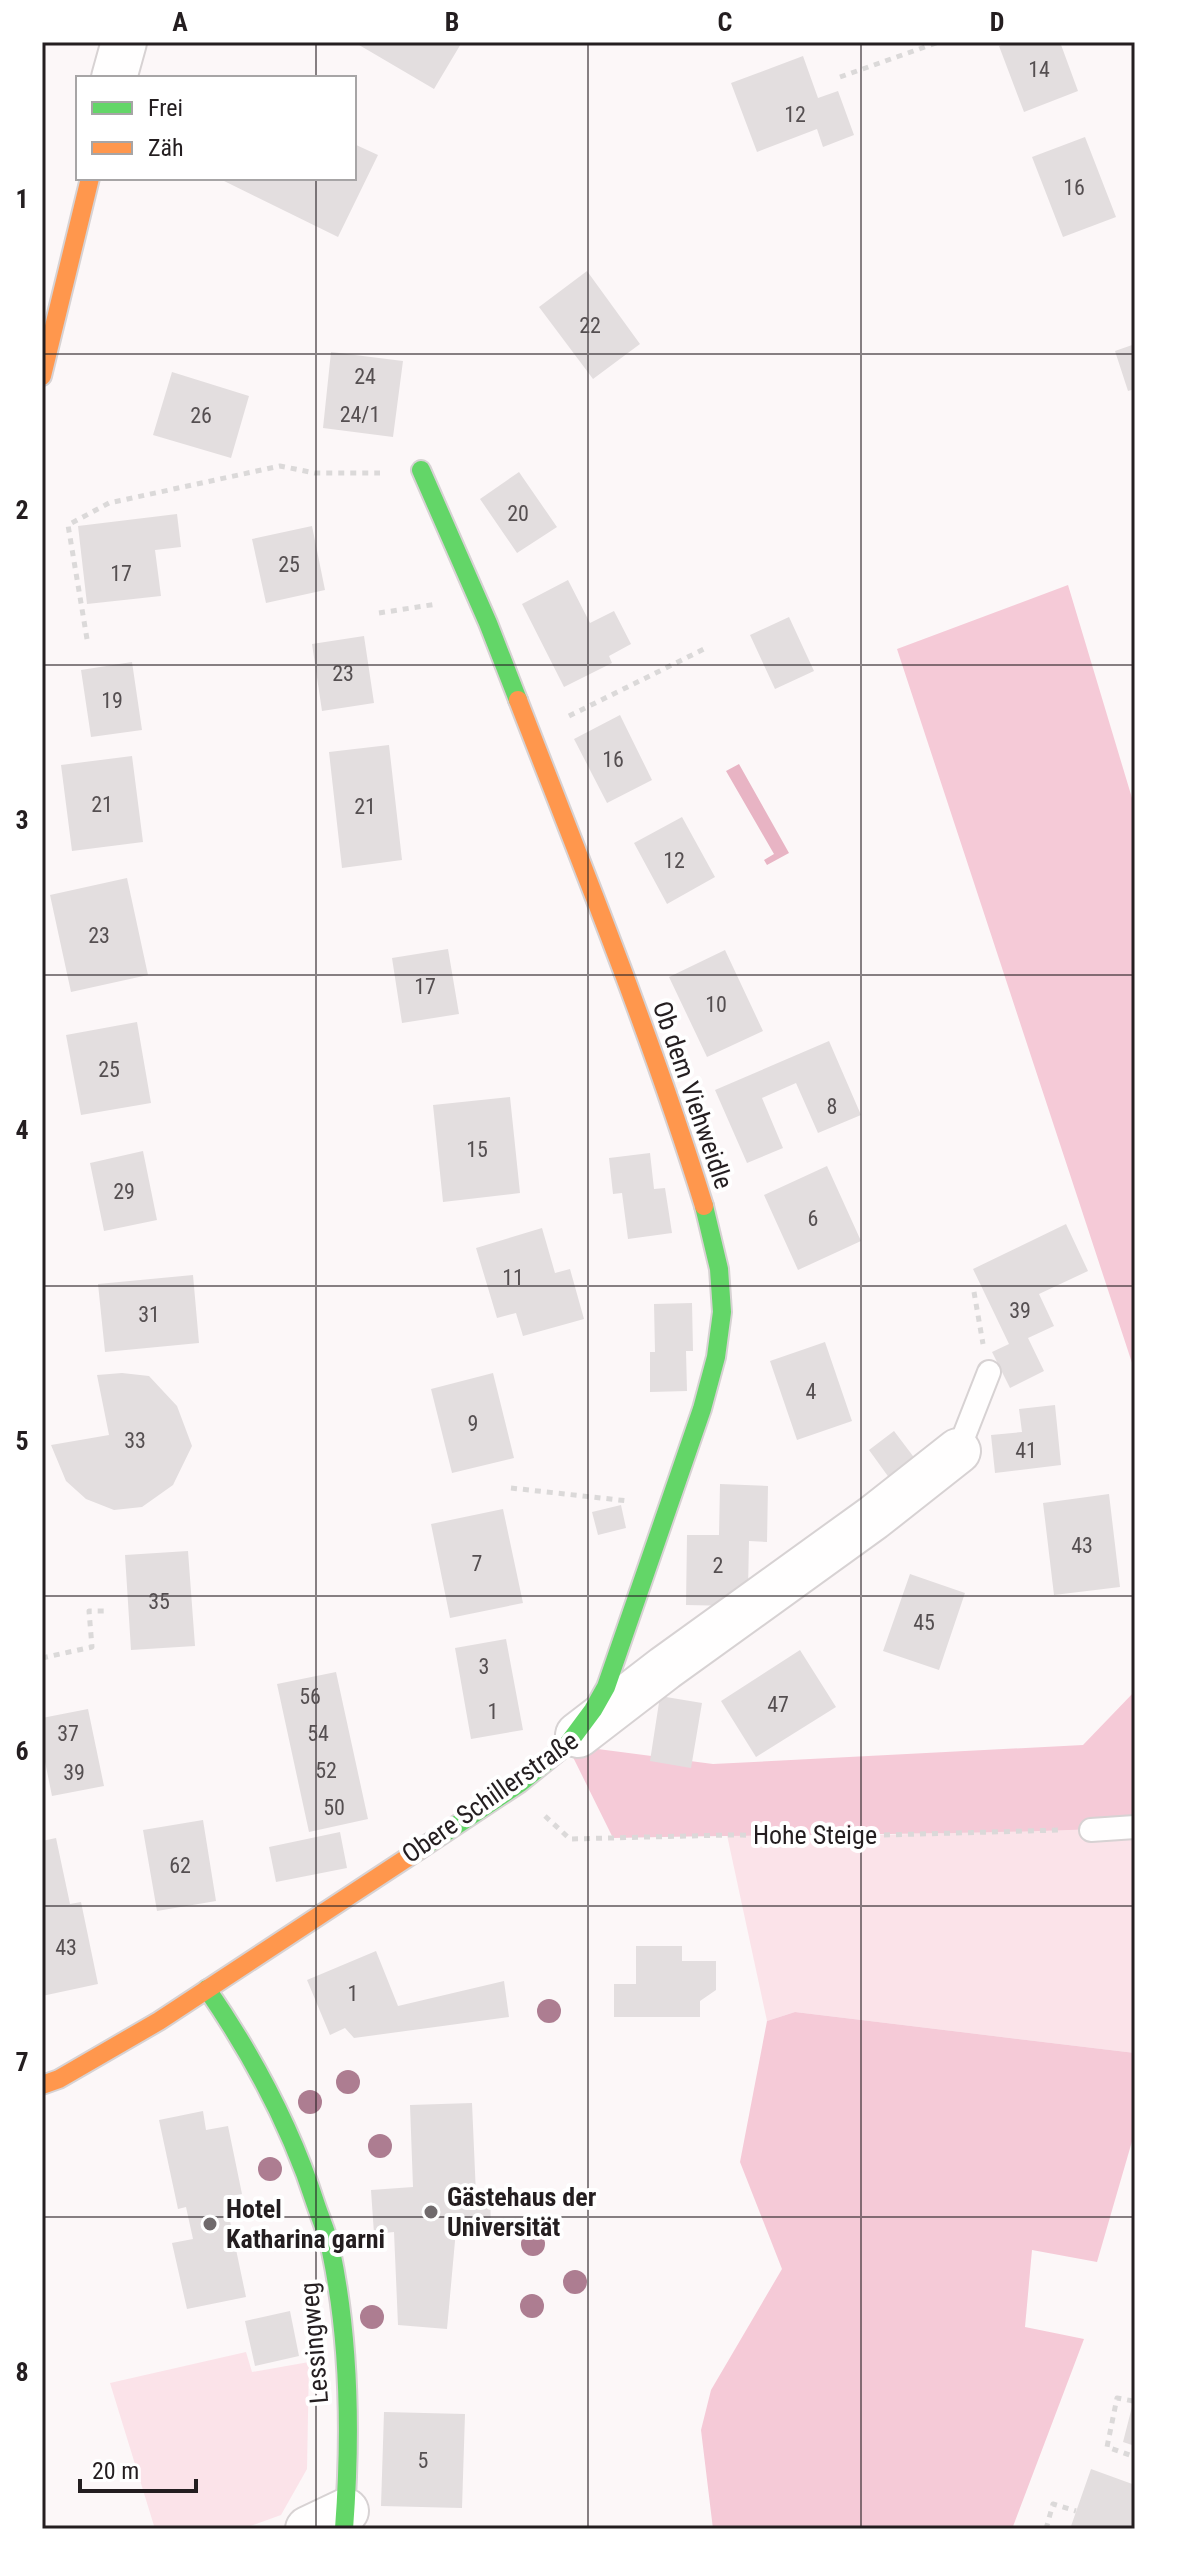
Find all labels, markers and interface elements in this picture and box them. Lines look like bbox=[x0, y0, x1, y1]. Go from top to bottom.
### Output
text: A bbox=[172, 7, 188, 37]
text: B bbox=[445, 7, 459, 37]
text: C bbox=[718, 7, 733, 37]
text: D bbox=[990, 7, 1004, 37]
house number: 14 bbox=[1028, 57, 1050, 82]
legend bbox=[76, 76, 356, 180]
text: Frei bbox=[148, 94, 183, 122]
house number: 12 bbox=[784, 102, 806, 127]
text: Zäh bbox=[148, 134, 184, 162]
house number: 16 bbox=[1063, 175, 1085, 200]
text: 1 bbox=[15, 184, 29, 214]
house number: 22 bbox=[579, 313, 601, 338]
house number: 24 bbox=[354, 364, 376, 389]
house number: 24/1 bbox=[340, 402, 380, 427]
house number: 26 bbox=[190, 403, 212, 428]
text: 2 bbox=[15, 495, 29, 525]
house number: 20 bbox=[507, 501, 529, 526]
house number: 25 bbox=[278, 552, 300, 577]
house number: 17 bbox=[110, 561, 132, 586]
house number: 23 bbox=[332, 661, 354, 686]
house number: 19 bbox=[101, 688, 123, 713]
house number: 16 bbox=[602, 747, 624, 772]
house number: 21 bbox=[91, 792, 113, 817]
house number: 21 bbox=[354, 794, 376, 819]
text: 3 bbox=[15, 805, 29, 835]
house number: 12 bbox=[663, 848, 685, 873]
house number: 23 bbox=[88, 923, 110, 948]
house number: 17 bbox=[414, 974, 436, 999]
house number: 10 bbox=[705, 992, 727, 1017]
street label: Ob dem Viehweidle bbox=[647, 997, 739, 1193]
house number: 25 bbox=[98, 1057, 120, 1082]
house number: 8 bbox=[827, 1094, 837, 1119]
text: 4 bbox=[15, 1115, 29, 1145]
house number: 15 bbox=[466, 1137, 488, 1162]
house number: 29 bbox=[113, 1179, 135, 1204]
house number: 6 bbox=[808, 1206, 818, 1231]
house number: 11 bbox=[502, 1265, 524, 1290]
house number: 39 bbox=[1009, 1298, 1031, 1323]
house number: 31 bbox=[138, 1302, 160, 1327]
house number: 4 bbox=[806, 1379, 817, 1404]
house number: 9 bbox=[468, 1411, 478, 1436]
text: 5 bbox=[15, 1426, 29, 1456]
house number: 33 bbox=[124, 1428, 146, 1453]
house number: 41 bbox=[1015, 1438, 1037, 1463]
house number: 43 bbox=[1071, 1533, 1093, 1558]
house number: 7 bbox=[472, 1551, 482, 1576]
house number: 2 bbox=[713, 1553, 723, 1578]
house number: 35 bbox=[148, 1589, 170, 1614]
house number: 45 bbox=[913, 1610, 935, 1635]
house number: 3 bbox=[479, 1654, 489, 1679]
house number: 56 bbox=[299, 1684, 321, 1709]
house number: 47 bbox=[767, 1692, 789, 1717]
house number: 1 bbox=[488, 1699, 498, 1724]
house number: 37 bbox=[57, 1721, 79, 1746]
house number: 54 bbox=[307, 1721, 329, 1746]
street label: Obere Schillerstraße bbox=[396, 1725, 584, 1869]
text: 6 bbox=[15, 1736, 29, 1766]
house number: 52 bbox=[315, 1758, 337, 1783]
house number: 39 bbox=[63, 1760, 85, 1785]
house number: 50 bbox=[323, 1795, 345, 1820]
street label: Hohe Steige bbox=[753, 1820, 877, 1850]
house number: 62 bbox=[169, 1853, 191, 1878]
house number: 43 bbox=[55, 1935, 77, 1960]
house number: 1 bbox=[348, 1981, 358, 2006]
text: 7 bbox=[15, 2047, 29, 2077]
place label: Gästehaus der Universität bbox=[447, 2182, 597, 2242]
place label: Hotel Katharina garni bbox=[226, 2194, 385, 2254]
marker: Gästehaus der Universität bbox=[422, 2203, 440, 2221]
marker: Hotel Katharina garni bbox=[201, 2215, 219, 2233]
street label: Lessingweg bbox=[294, 2281, 334, 2405]
text: 8 bbox=[15, 2357, 29, 2387]
scale bar bbox=[80, 2443, 196, 2493]
house number: 5 bbox=[418, 2448, 428, 2473]
text: 20 m bbox=[92, 2457, 139, 2485]

